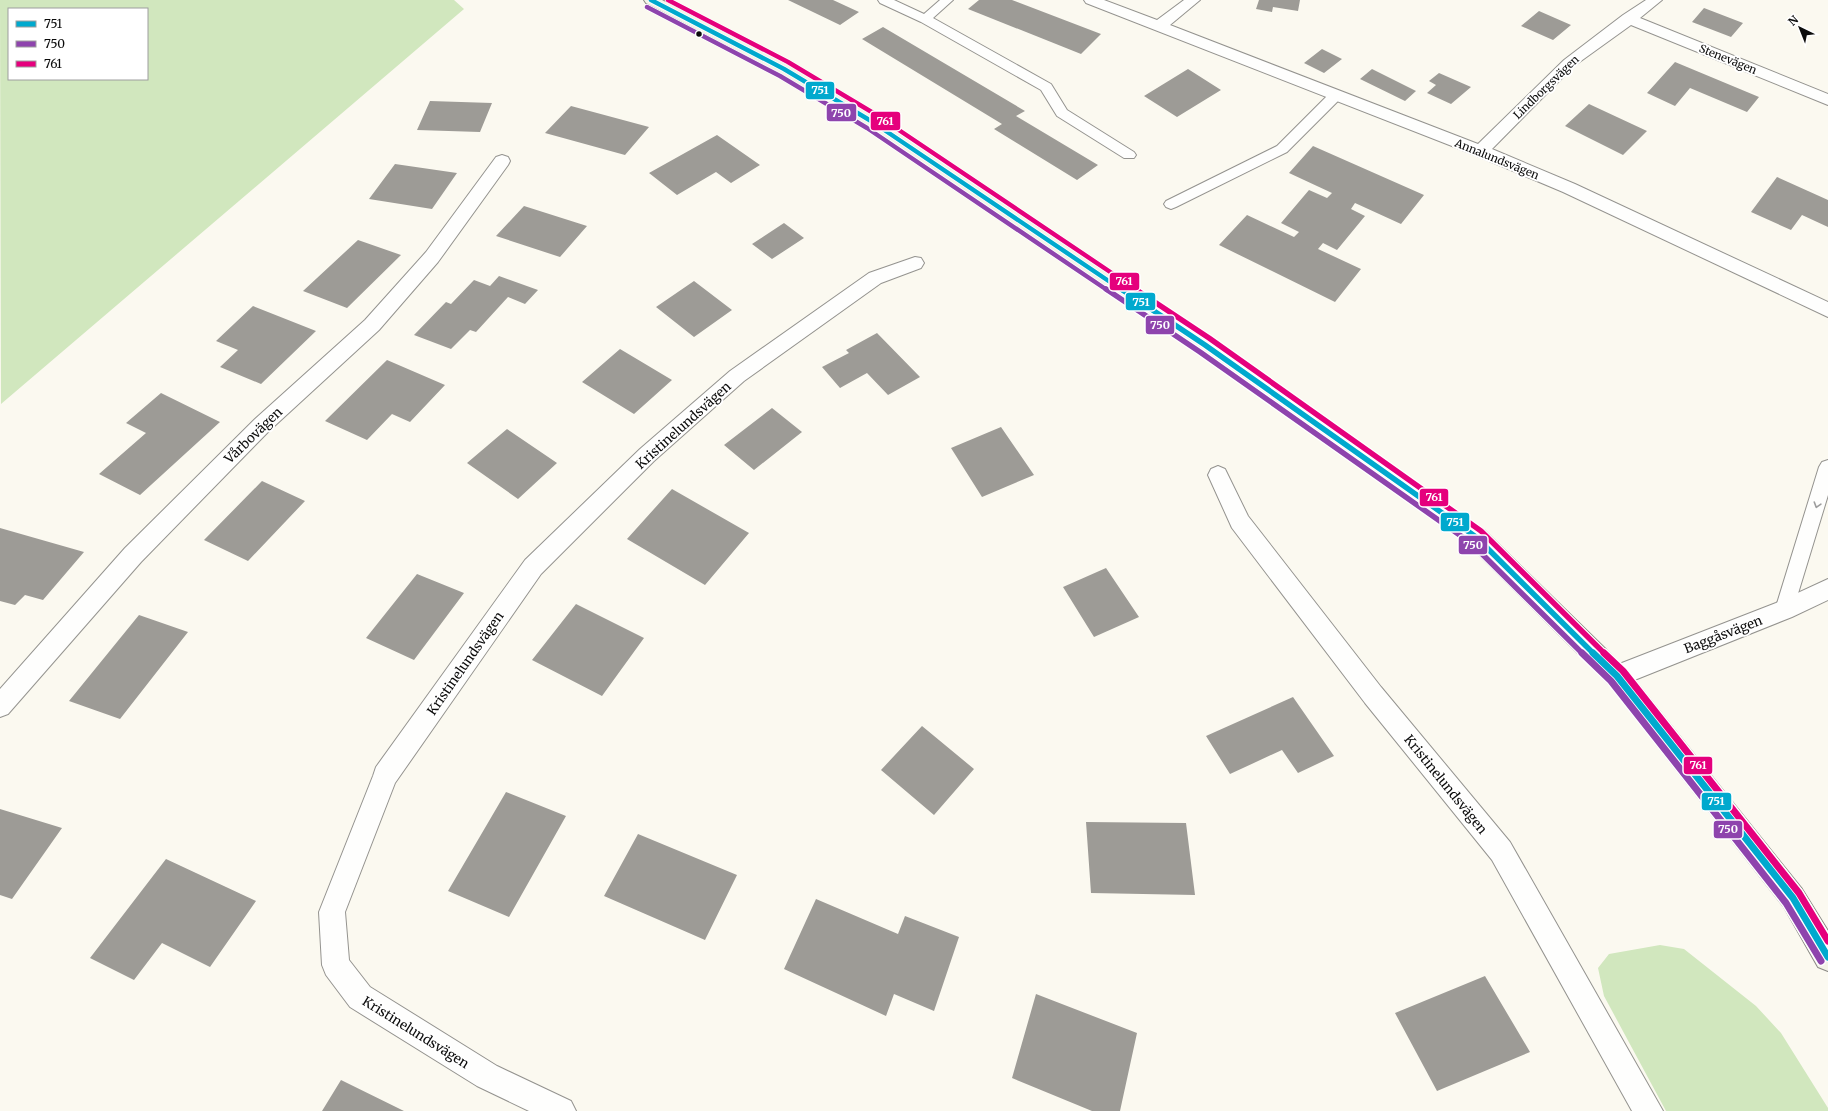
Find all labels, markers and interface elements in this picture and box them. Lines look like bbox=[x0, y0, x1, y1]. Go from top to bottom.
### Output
legend bbox=[8, 8, 148, 80]
north arrow bbox=[1780, 8, 1820, 48]
text: N bbox=[1785, 12, 1801, 29]
text: 751 bbox=[44, 16, 63, 31]
unlabelled marker bbox=[694, 29, 704, 39]
text: 750 bbox=[44, 36, 65, 51]
street label: Stenevägen bbox=[1697, 41, 1760, 77]
street label: Lindborgsvägen bbox=[1510, 52, 1582, 122]
text: 761 bbox=[44, 56, 63, 71]
line badge: 751 bbox=[805, 81, 835, 100]
text: 751 bbox=[811, 83, 829, 97]
line badge: 750 bbox=[826, 103, 857, 122]
text: 750 bbox=[831, 106, 851, 120]
line badge: 761 bbox=[870, 111, 901, 131]
text: 761 bbox=[876, 114, 894, 128]
street label: Annalundsvägen bbox=[1452, 135, 1542, 183]
line badge: 761 bbox=[1109, 272, 1140, 291]
text: 761 bbox=[1115, 274, 1133, 288]
line badge: 751 bbox=[1125, 292, 1156, 311]
text: 751 bbox=[1132, 295, 1150, 309]
line badge: 750 bbox=[1145, 315, 1175, 335]
text: 750 bbox=[1150, 318, 1170, 332]
street label: Kristinelundsvägen bbox=[632, 378, 735, 473]
street label: Vårbovägen bbox=[220, 403, 286, 468]
line badge: 761 bbox=[1419, 488, 1449, 507]
text: 761 bbox=[1425, 490, 1443, 504]
one-way arrow bbox=[1813, 501, 1822, 508]
line badge: 751 bbox=[1440, 512, 1470, 532]
text: 751 bbox=[1446, 515, 1464, 529]
line badge: 750 bbox=[1458, 535, 1488, 555]
text: 750 bbox=[1463, 538, 1483, 552]
street label: Kristinelundsvägen bbox=[423, 608, 508, 718]
street label: Baggåsvägen bbox=[1682, 612, 1765, 657]
street label: Kristinelundsvägen bbox=[1400, 731, 1491, 838]
line badge: 761 bbox=[1683, 756, 1713, 775]
text: 761 bbox=[1689, 758, 1707, 772]
line badge: 751 bbox=[1701, 792, 1732, 811]
text: 751 bbox=[1707, 794, 1725, 808]
line badge: 750 bbox=[1713, 820, 1743, 839]
text: 750 bbox=[1718, 822, 1738, 836]
street label: Kristinelundsvägen bbox=[359, 993, 473, 1072]

